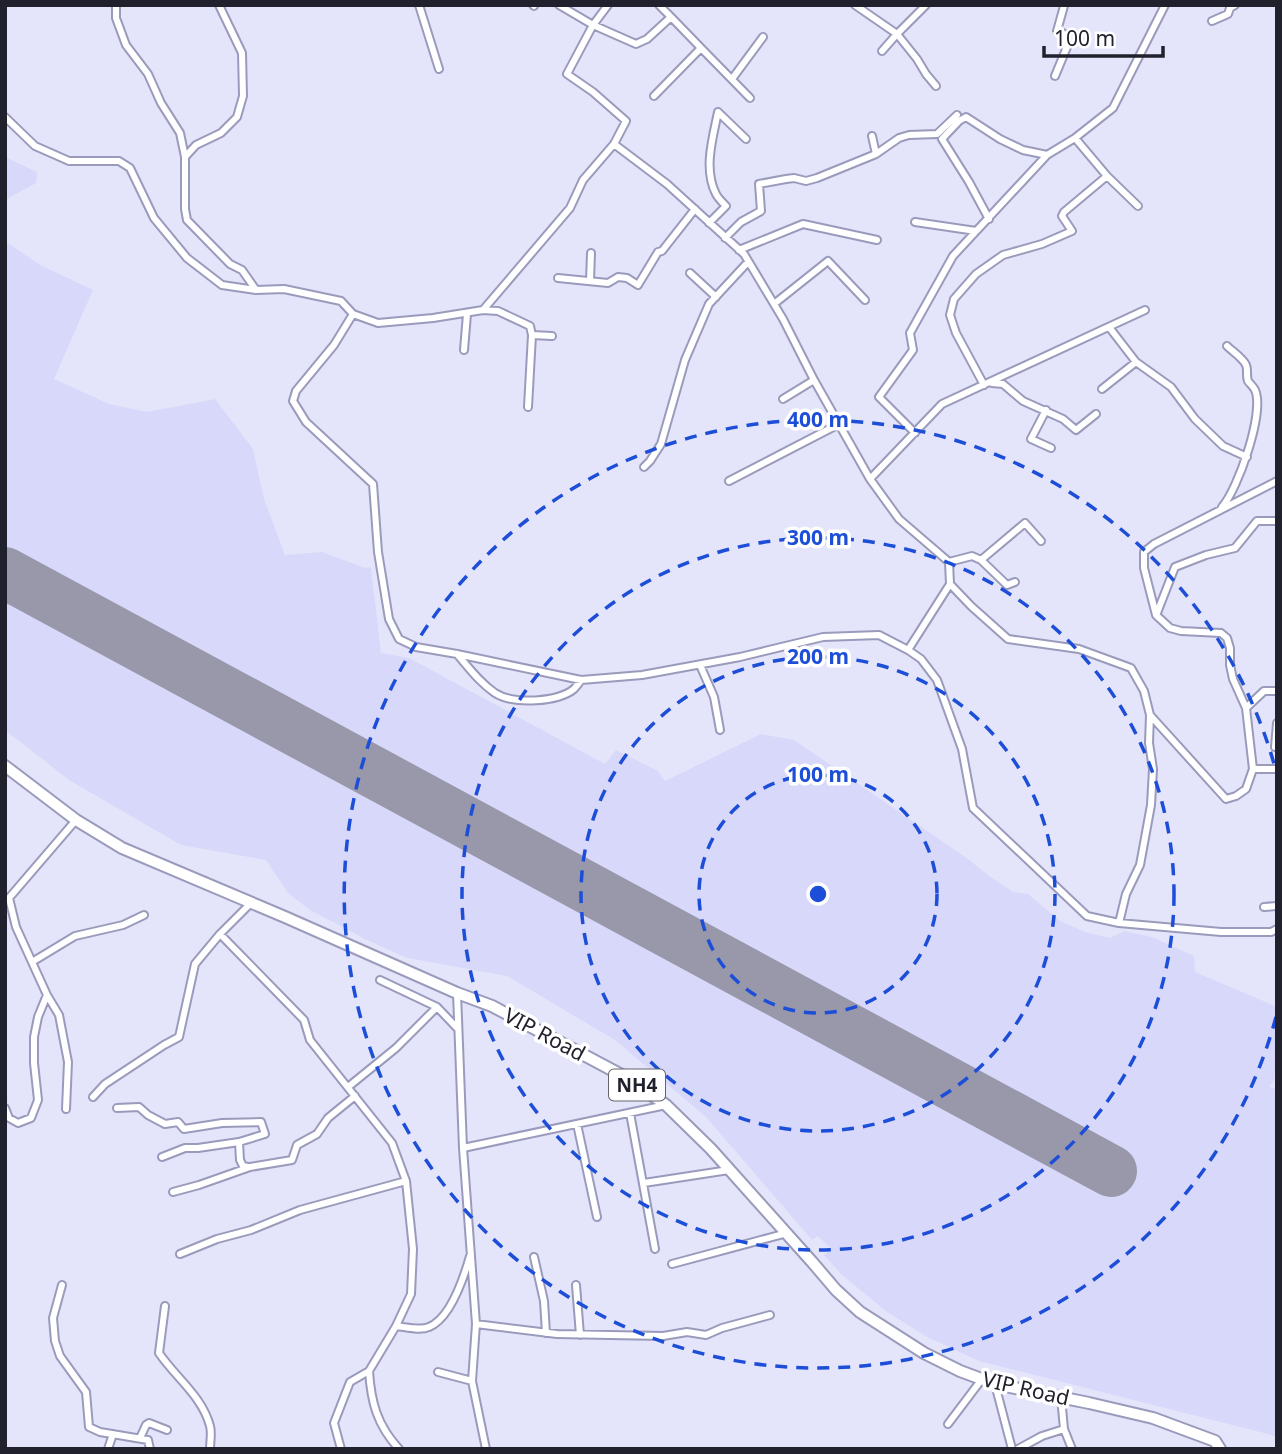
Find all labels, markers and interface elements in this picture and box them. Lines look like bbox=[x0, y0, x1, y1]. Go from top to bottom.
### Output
scale bar bbox=[1044, 14, 1163, 58]
text: 100 m bbox=[1054, 24, 1115, 52]
text: 400 m bbox=[787, 405, 849, 433]
text: 300 m bbox=[787, 523, 849, 551]
text: 200 m bbox=[787, 642, 849, 670]
text: 100 m bbox=[787, 760, 849, 788]
centre of rings bbox=[806, 882, 830, 906]
street label: VIP Road bbox=[499, 1001, 591, 1067]
road number: NH4 bbox=[609, 1070, 665, 1100]
street label: VIP Road bbox=[980, 1364, 1072, 1412]

